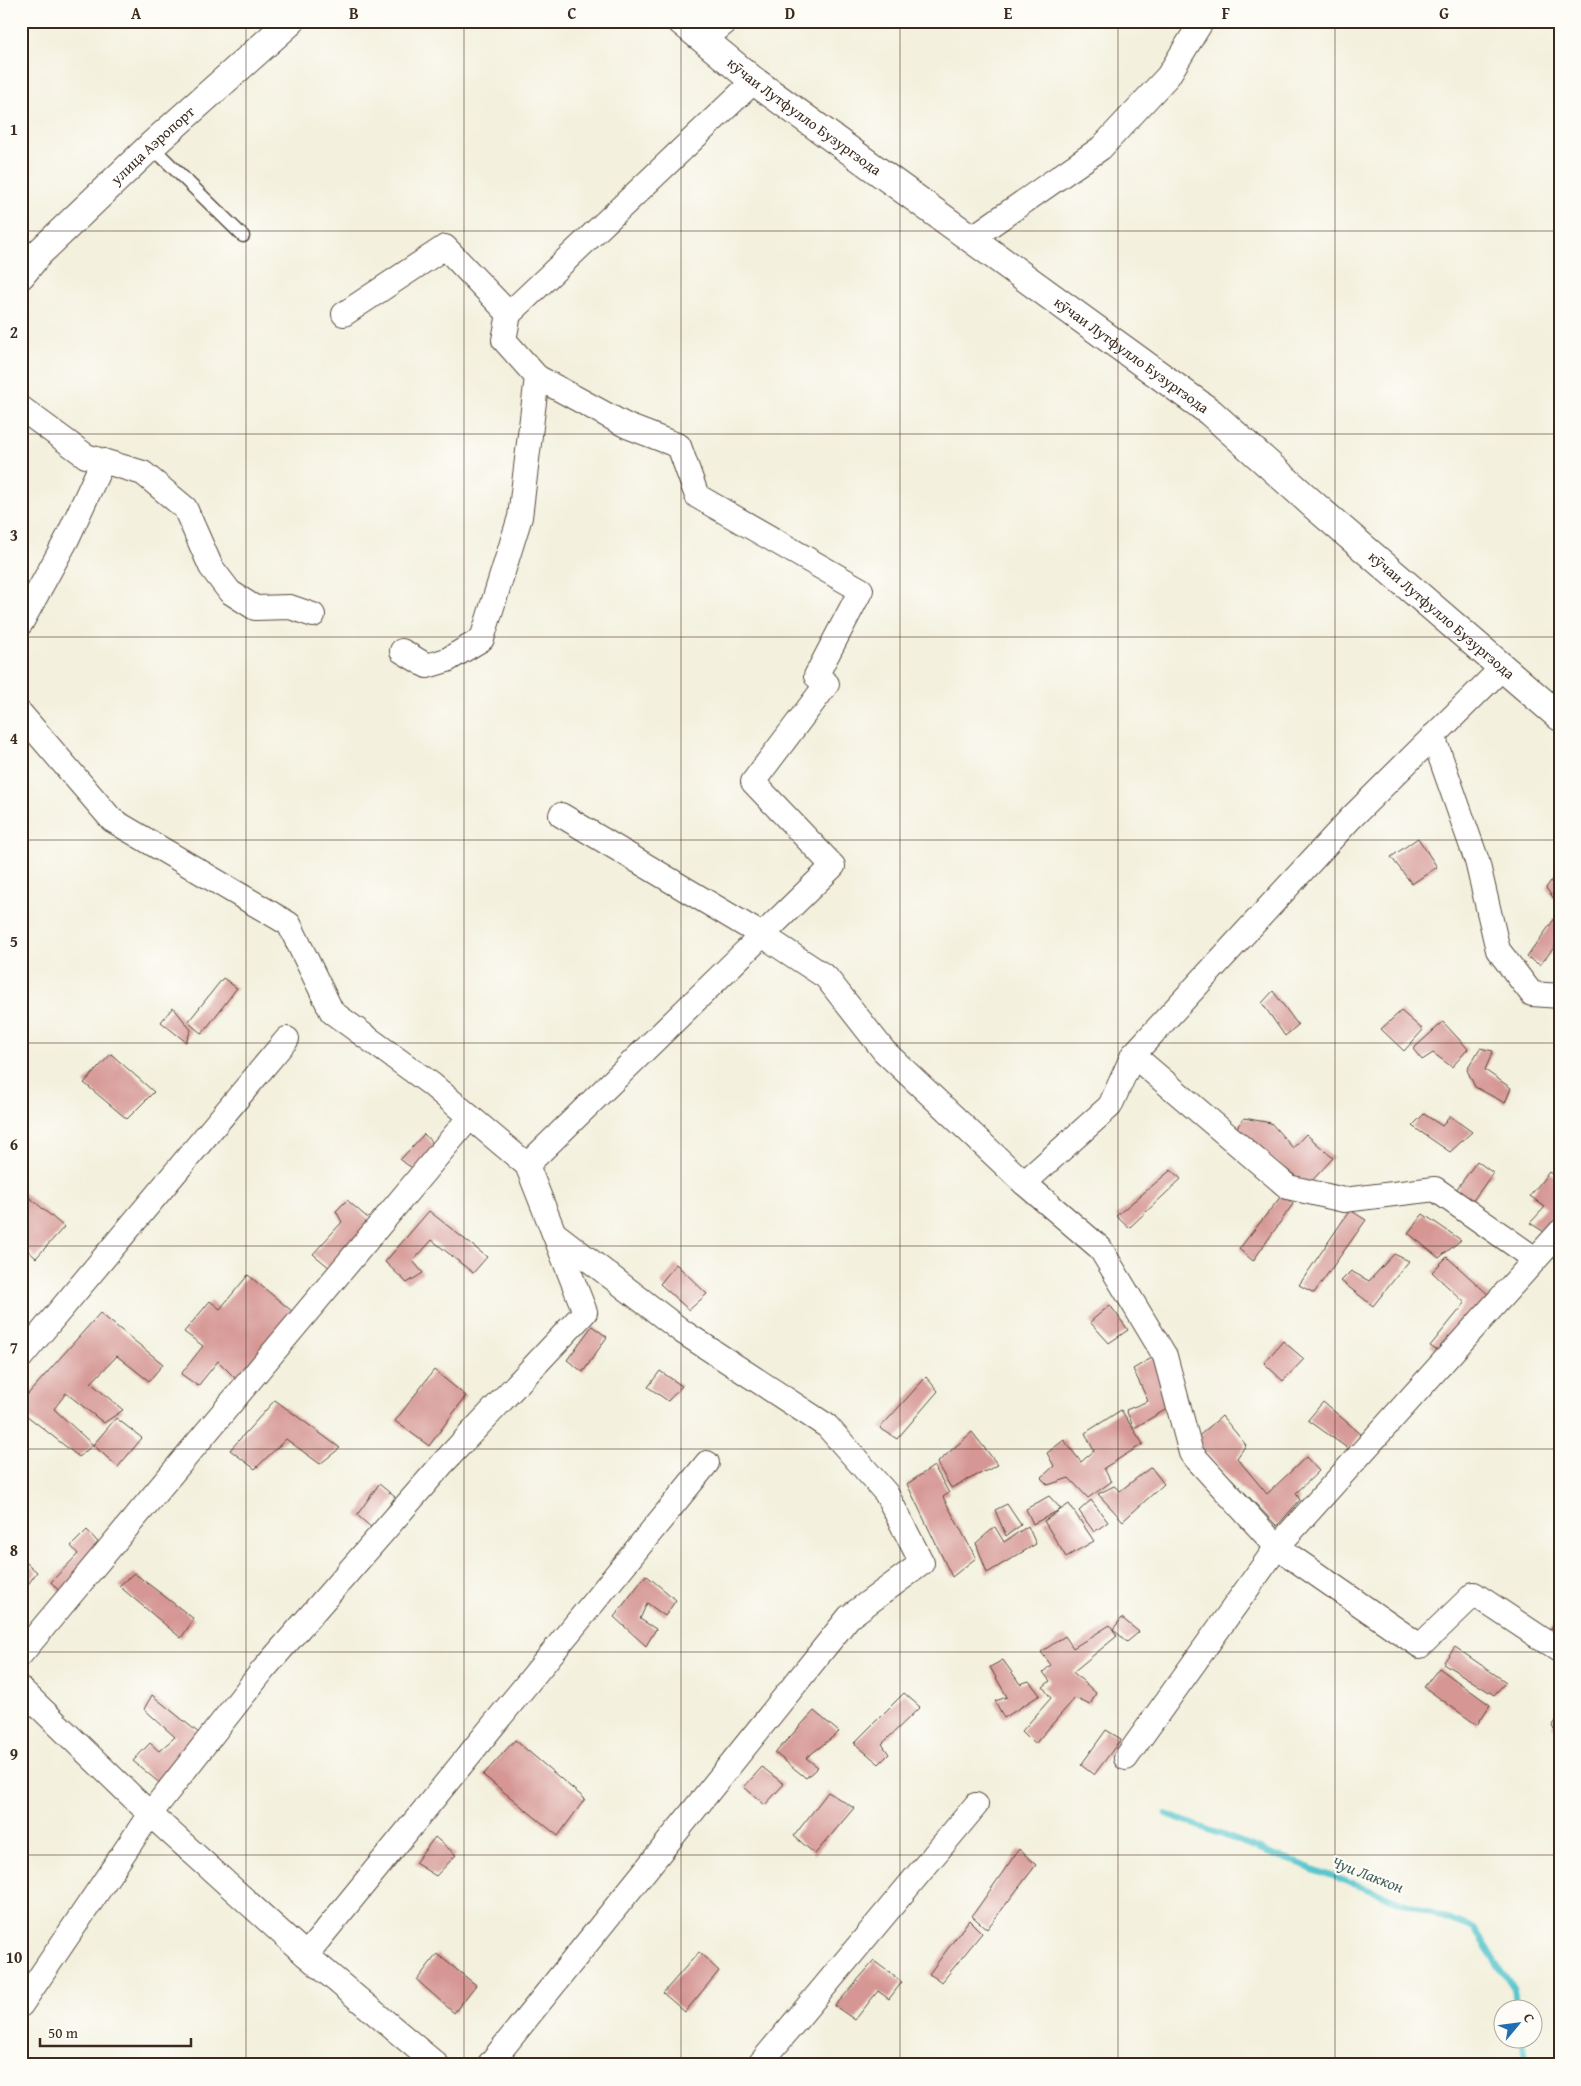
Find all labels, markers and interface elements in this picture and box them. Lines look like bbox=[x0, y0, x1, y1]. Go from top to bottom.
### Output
text: A bbox=[131, 1, 142, 25]
text: B bbox=[349, 1, 359, 25]
text: C bbox=[567, 1, 577, 25]
text: D bbox=[785, 1, 795, 25]
text: E bbox=[1004, 1, 1013, 25]
text: F bbox=[1222, 1, 1230, 25]
text: G bbox=[1439, 1, 1449, 25]
street label: кӯчаи Лутфулло Бузургзода bbox=[723, 52, 886, 181]
street label: улица Аэропорт bbox=[105, 100, 199, 190]
text: 1 bbox=[10, 117, 18, 141]
street label: кӯчаи Лутфулло Бузургзода bbox=[1050, 291, 1214, 418]
text: 2 bbox=[10, 320, 18, 344]
text: 3 bbox=[10, 523, 18, 547]
street label: кӯчаи Лутфулло Бузургзода bbox=[1364, 546, 1520, 684]
text: 4 bbox=[10, 726, 18, 750]
text: 5 bbox=[10, 929, 18, 953]
text: 6 bbox=[10, 1132, 18, 1156]
text: 7 bbox=[10, 1335, 18, 1359]
text: 8 bbox=[10, 1538, 18, 1562]
text: 9 bbox=[10, 1742, 18, 1766]
water label: Чуи Лаккон bbox=[1329, 1849, 1407, 1899]
text: 10 bbox=[6, 1945, 22, 1969]
north arrow bbox=[1494, 1998, 1544, 2048]
text: С bbox=[1519, 2009, 1540, 2026]
scale bar bbox=[40, 2016, 191, 2048]
text: 50 m bbox=[48, 2022, 79, 2043]

